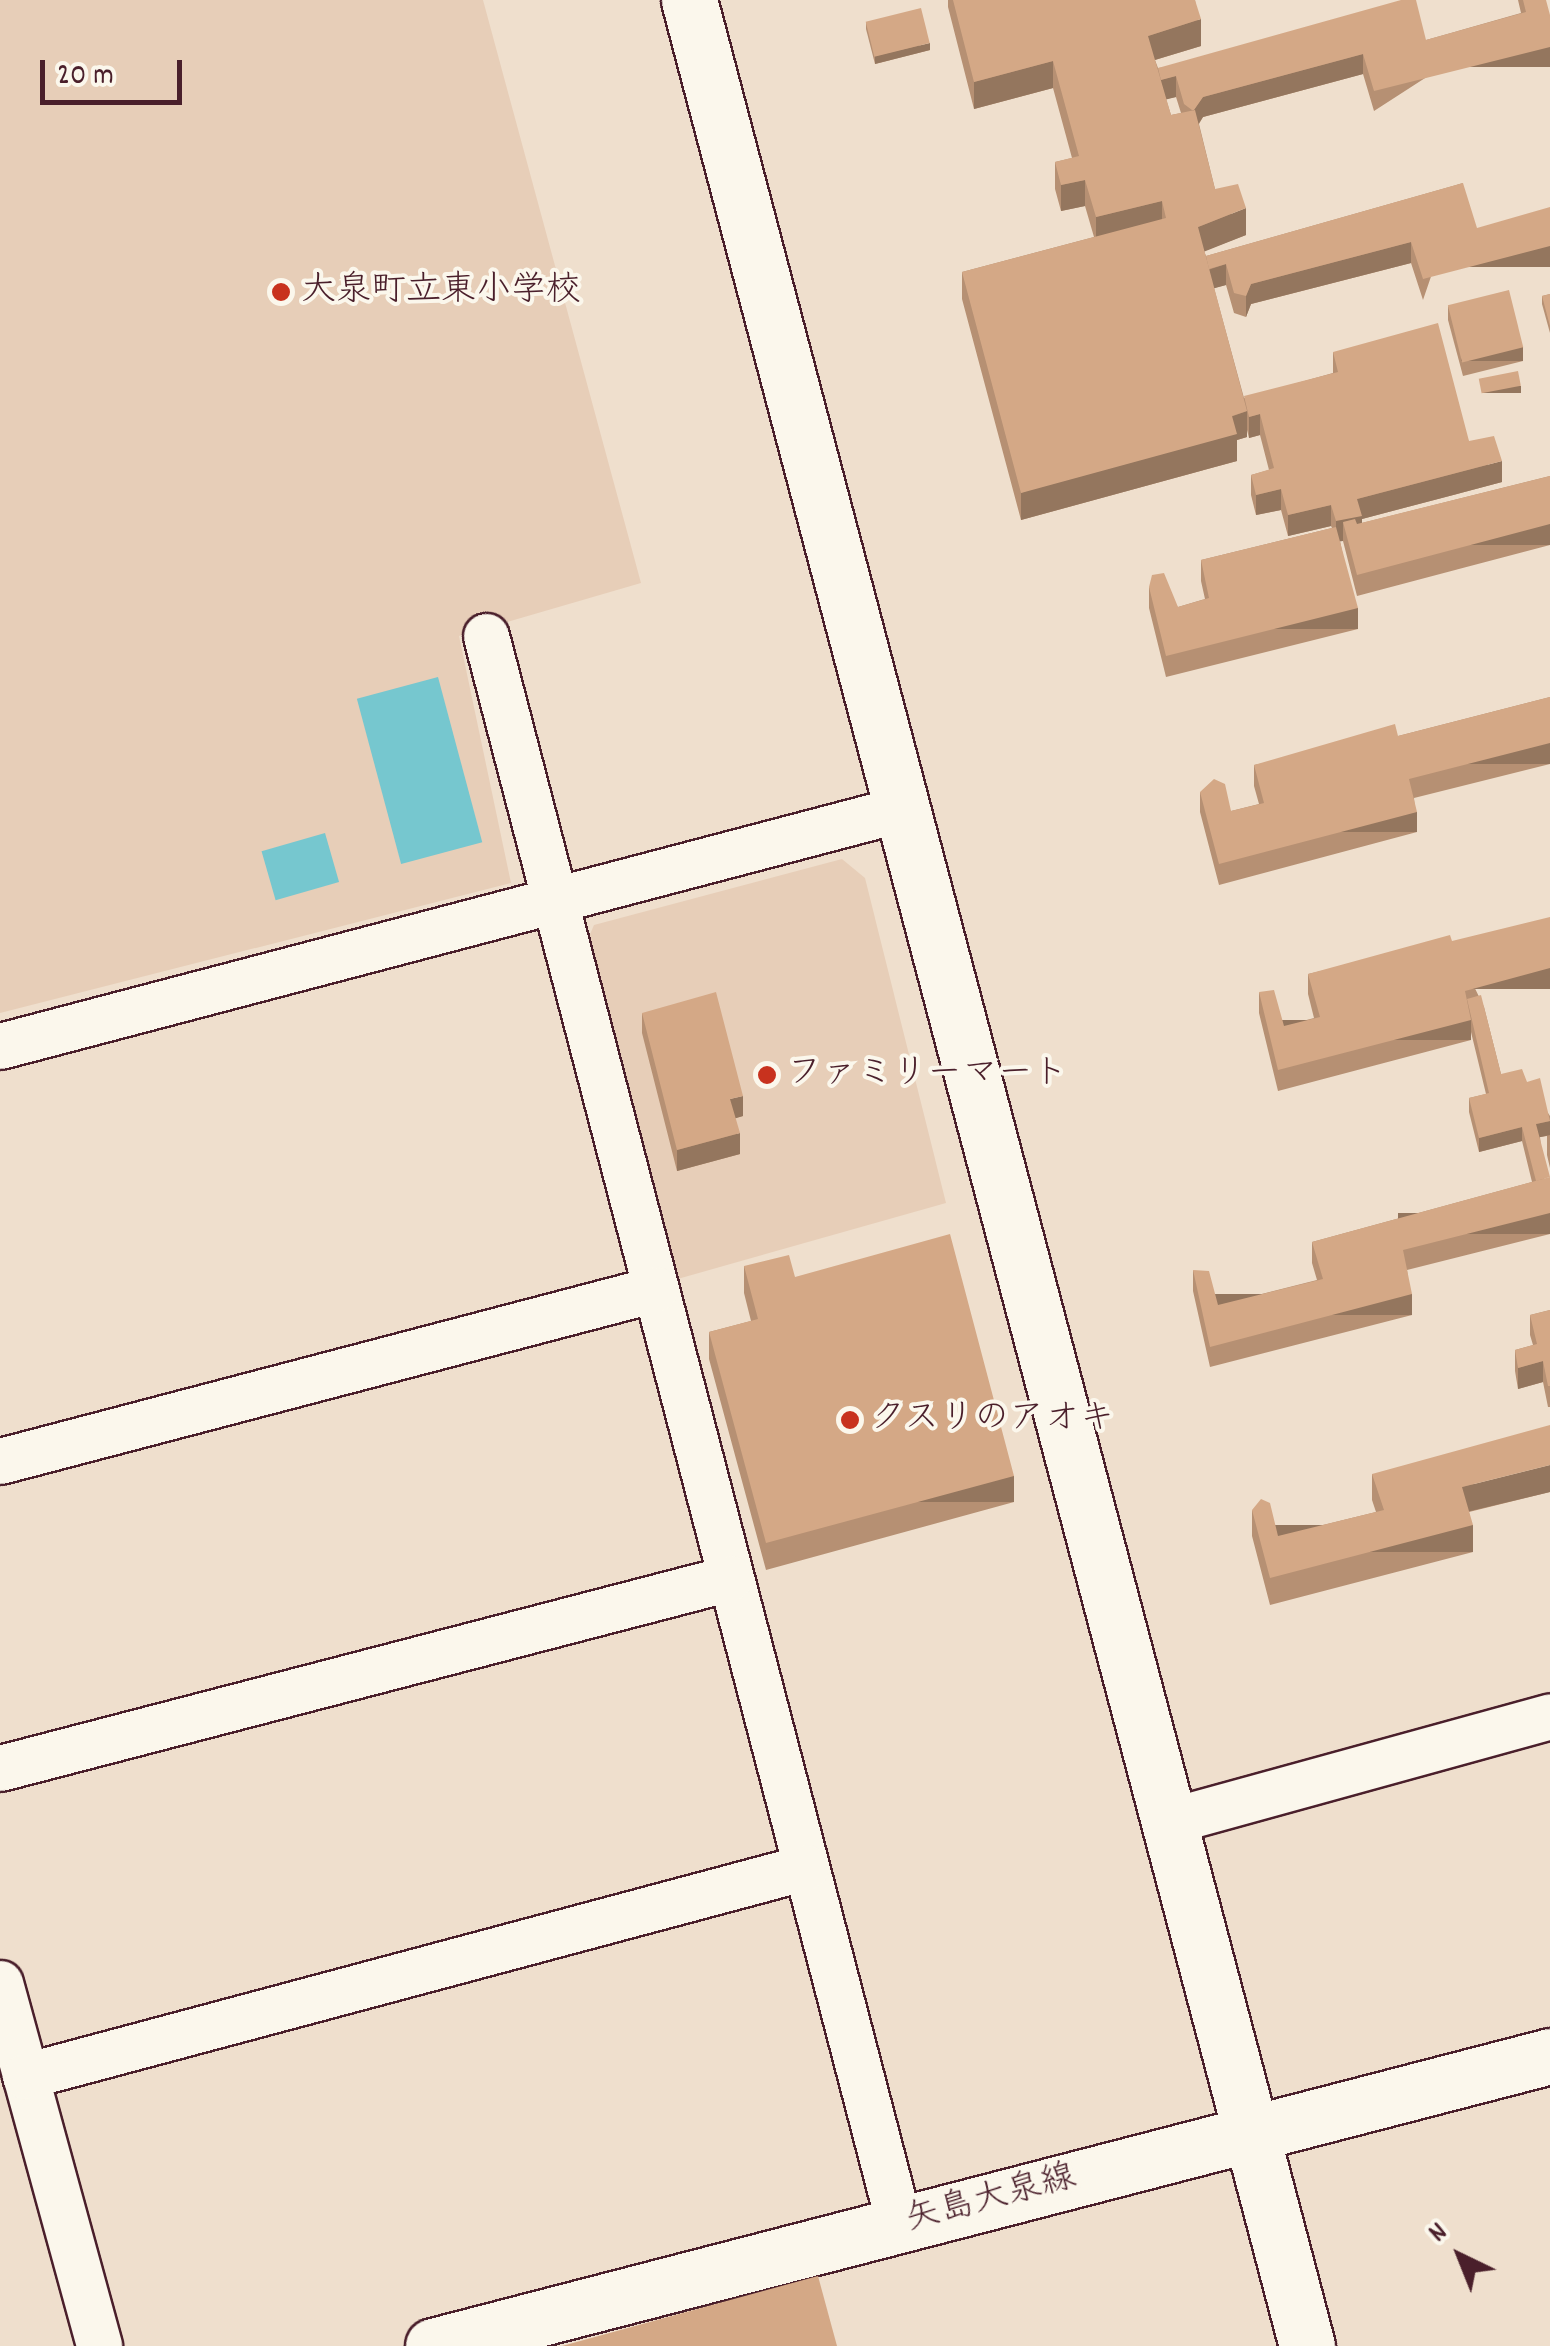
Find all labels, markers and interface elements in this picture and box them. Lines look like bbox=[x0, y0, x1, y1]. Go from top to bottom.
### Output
scale bar bbox=[45, 40, 188, 102]
text: 20 m bbox=[57, 56, 114, 99]
place label: 大泉町立東小学校 bbox=[301, 271, 581, 313]
marker: 大泉町立東小学校 bbox=[270, 281, 292, 303]
place label: ファミリーマート bbox=[787, 1054, 1067, 1096]
marker: ファミリーマート bbox=[756, 1064, 778, 1086]
place label: クスリのアオキ bbox=[870, 1399, 1115, 1441]
marker: クスリのアオキ bbox=[839, 1409, 861, 1431]
street label: 矢島大泉線 bbox=[901, 2157, 1081, 2243]
north arrow bbox=[1410, 2206, 1510, 2306]
text: N bbox=[1421, 2215, 1458, 2253]

